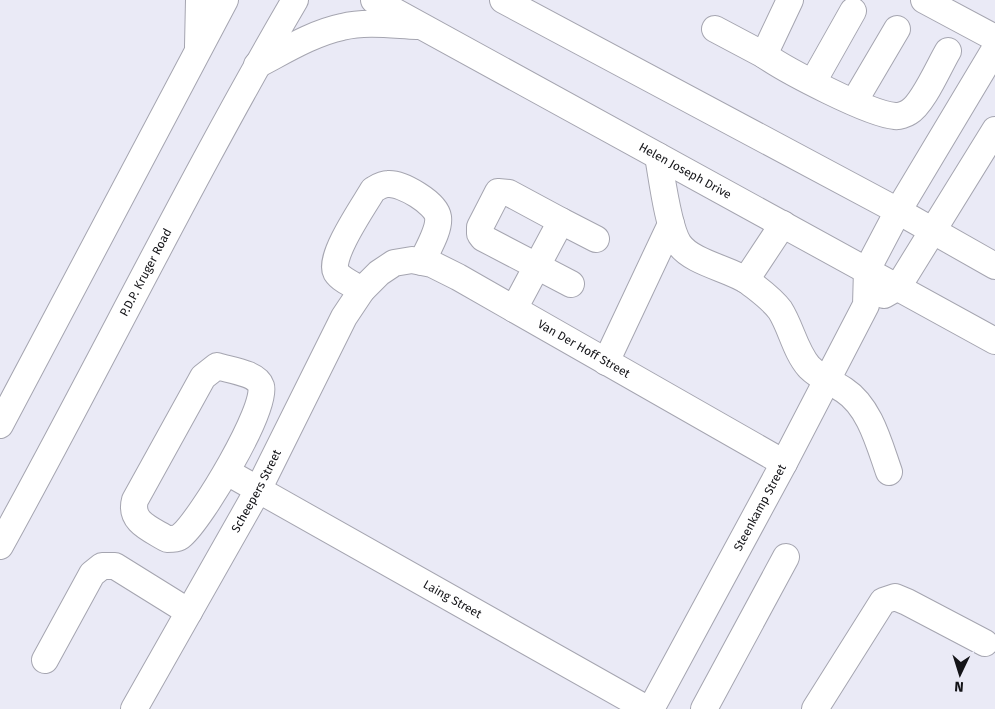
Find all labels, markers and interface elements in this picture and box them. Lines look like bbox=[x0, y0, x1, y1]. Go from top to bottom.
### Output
street label: Helen Joseph Drive bbox=[637, 140, 734, 202]
street label: P.D.P. Kruger Road bbox=[117, 226, 175, 319]
street label: Van Der Hoff Street bbox=[535, 317, 633, 381]
street label: Scheepers Street bbox=[228, 447, 284, 535]
street label: Steenkamp Street bbox=[731, 461, 789, 553]
street label: Laing Street bbox=[421, 577, 485, 622]
north arrow bbox=[935, 649, 985, 699]
text: N bbox=[954, 678, 964, 695]

